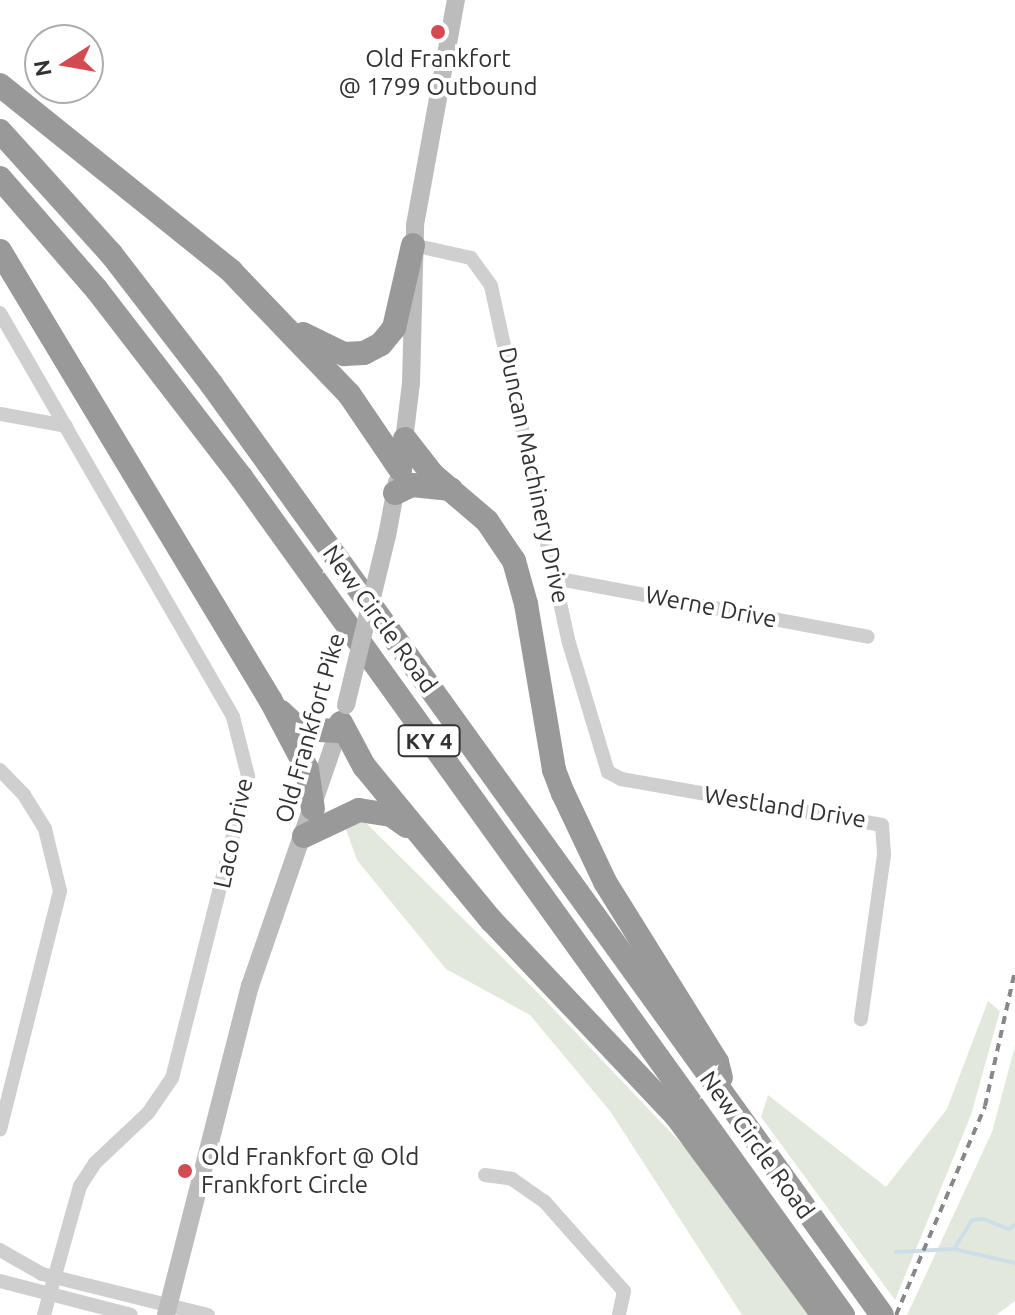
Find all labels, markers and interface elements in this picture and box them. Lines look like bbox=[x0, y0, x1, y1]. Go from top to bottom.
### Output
marker: Old Frankfort @ 1799 Outbound bbox=[429, 23, 447, 41]
north arrow bbox=[24, 24, 104, 104]
place label: Old Frankfort @ 1799 Outbound bbox=[338, 45, 538, 101]
text: N bbox=[28, 58, 56, 79]
street label: Duncan Machinery Drive bbox=[493, 344, 575, 606]
street label: New Circle Road bbox=[317, 539, 443, 699]
street label: Werne Drive bbox=[643, 580, 779, 634]
street label: Old Frankfort Pike bbox=[269, 630, 351, 826]
road number: KY 4 bbox=[397, 723, 461, 759]
street label: Laco Drive bbox=[207, 775, 259, 891]
street label: Westland Drive bbox=[702, 780, 868, 834]
street label: New Circle Road bbox=[694, 1065, 820, 1225]
place label: Old Frankfort @ Old Frankfort Circle bbox=[201, 1143, 419, 1199]
marker: Old Frankfort @ Old Frankfort Circle bbox=[176, 1162, 194, 1180]

